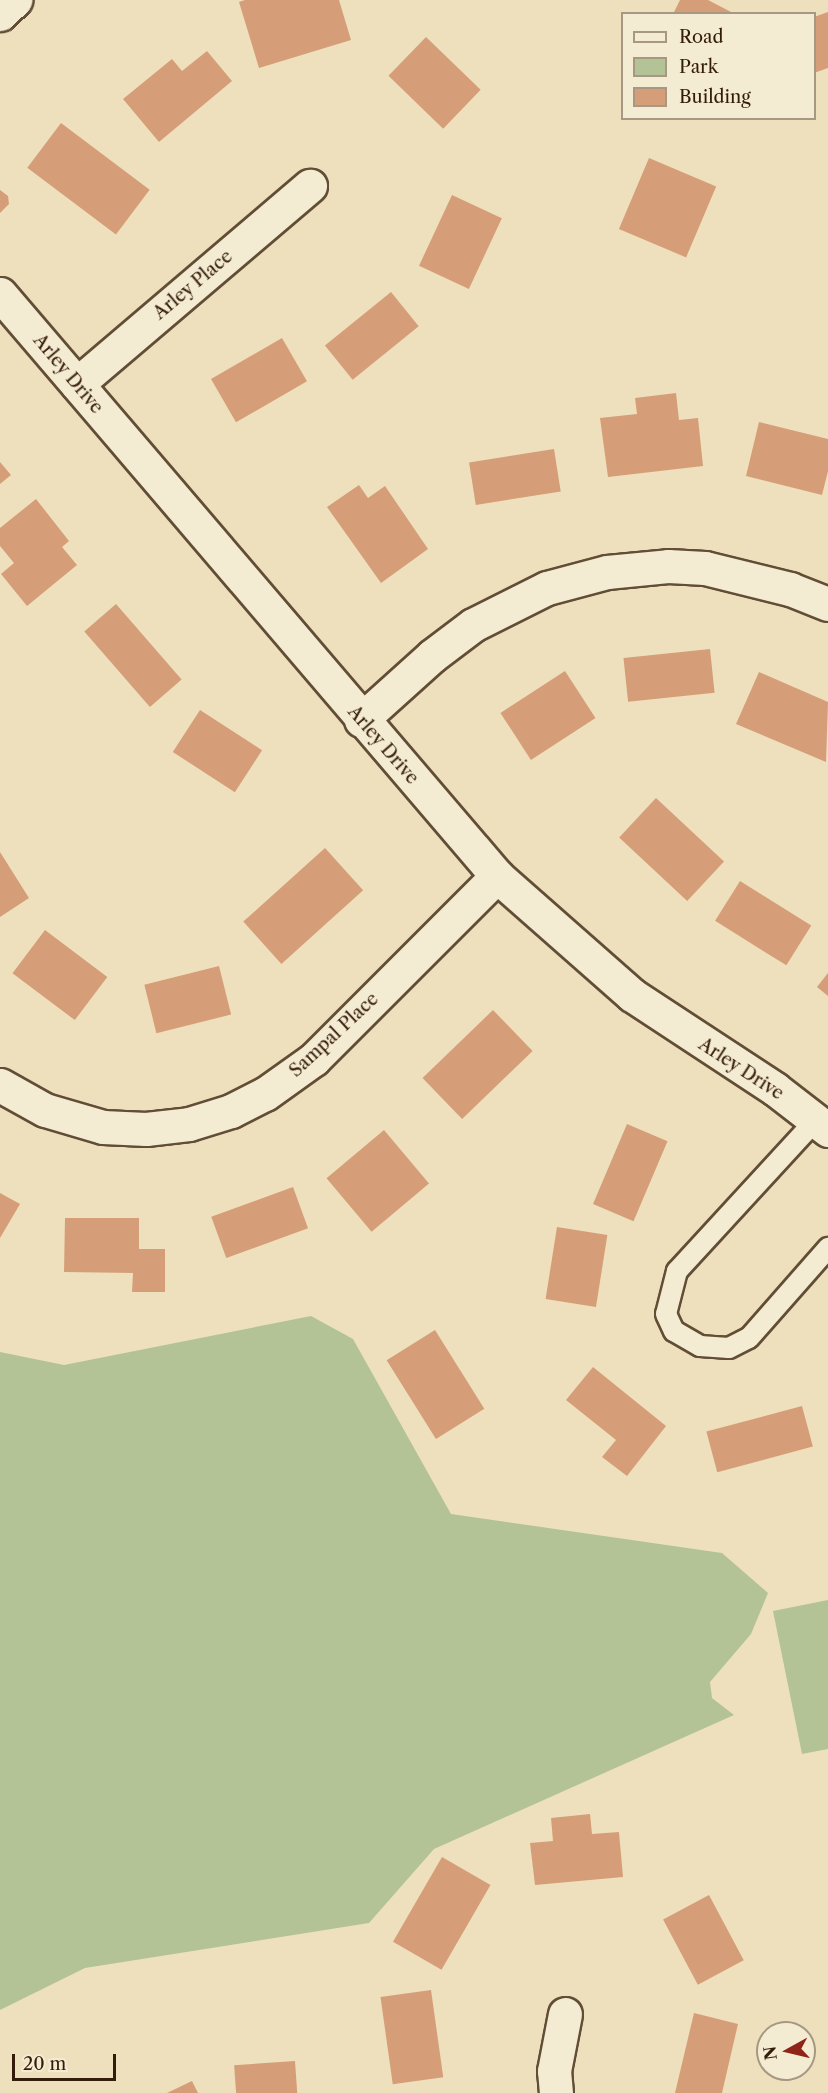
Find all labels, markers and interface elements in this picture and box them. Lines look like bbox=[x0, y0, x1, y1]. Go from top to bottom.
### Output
legend bbox=[621, 12, 816, 120]
text: Road bbox=[679, 26, 724, 48]
text: Park bbox=[679, 56, 718, 78]
text: Building bbox=[679, 86, 751, 108]
street label: Arley Place bbox=[149, 246, 237, 324]
street label: Arley Drive bbox=[28, 330, 108, 418]
street label: Arley Drive bbox=[343, 701, 423, 789]
street label: Sampal Place bbox=[285, 988, 383, 1082]
street label: Arley Drive bbox=[694, 1033, 788, 1105]
north arrow bbox=[756, 2021, 816, 2081]
scale bar bbox=[15, 2042, 118, 2080]
text: N bbox=[759, 2045, 781, 2062]
text: 20 m bbox=[23, 2053, 66, 2075]

